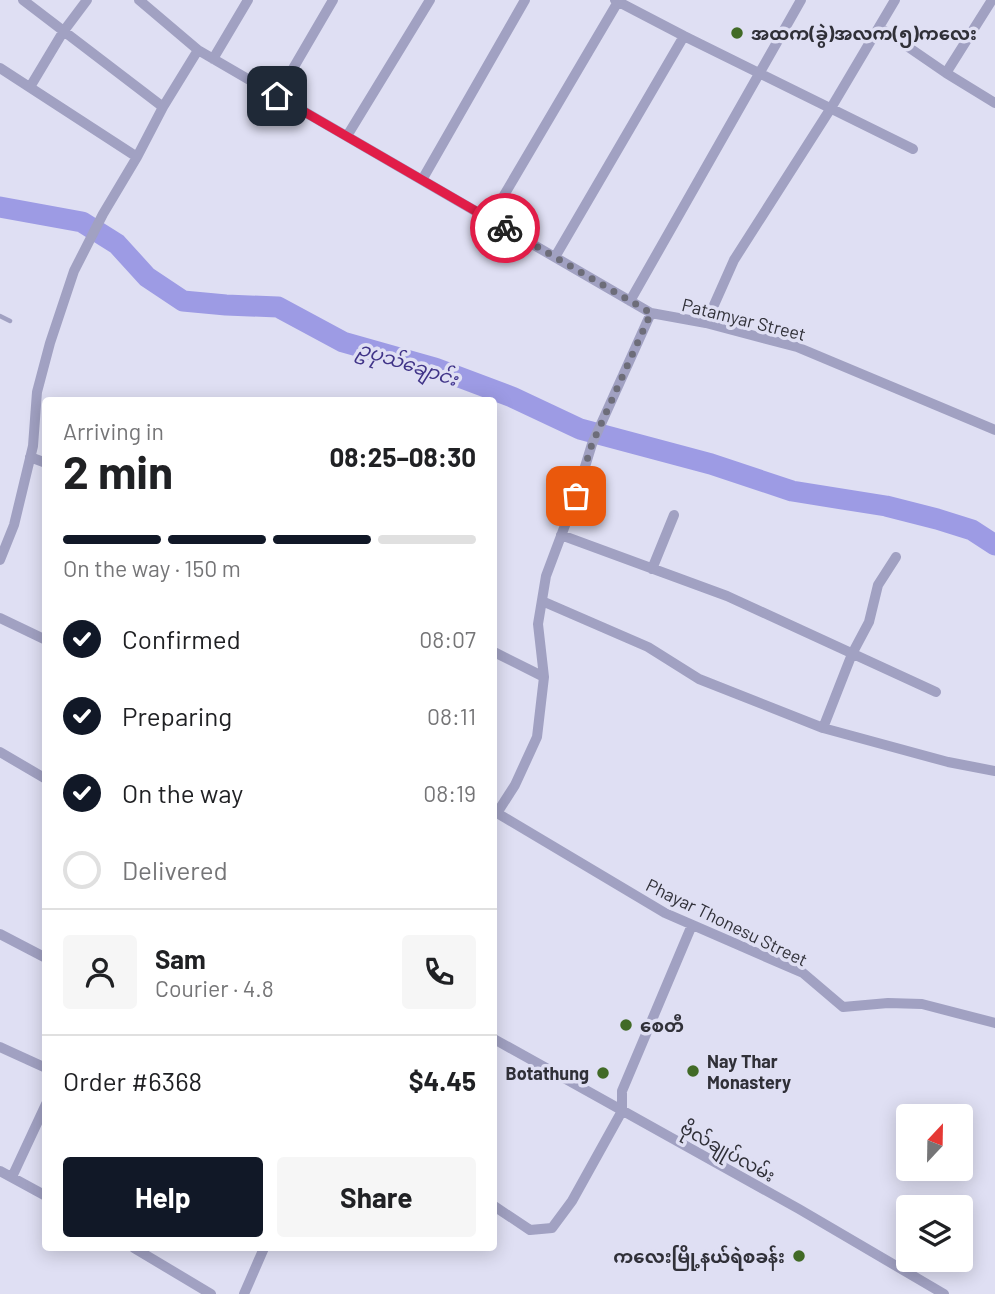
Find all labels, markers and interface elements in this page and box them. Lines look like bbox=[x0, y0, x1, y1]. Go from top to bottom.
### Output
place label: အထက(ခွဲ)အလက(၅)ကလေး bbox=[751, 22, 977, 48]
marker: အထက(ခွဲ)အလက(၅)ကလေး bbox=[729, 25, 745, 41]
pin bbox=[247, 66, 307, 126]
icon: home bbox=[258, 77, 296, 115]
courier bbox=[470, 193, 540, 263]
icon: bike bbox=[486, 209, 524, 247]
street label: Patamyar Street bbox=[680, 293, 808, 345]
water label: ဥပုသ်ချောင်း bbox=[354, 335, 463, 395]
text: Arriving in bbox=[63, 417, 164, 445]
text: 08:25–08:30 bbox=[329, 441, 476, 472]
text: 2 min bbox=[63, 443, 173, 498]
pin bbox=[546, 466, 606, 526]
icon: bag bbox=[557, 477, 595, 515]
text: On the way · 150 m bbox=[63, 554, 241, 582]
icon: check bbox=[63, 620, 101, 658]
text: Confirmed bbox=[122, 623, 241, 654]
text: 08:07 bbox=[419, 625, 476, 653]
icon: check bbox=[63, 697, 101, 735]
text: Preparing bbox=[122, 700, 232, 731]
text: 08:11 bbox=[427, 702, 476, 730]
icon: check bbox=[63, 774, 101, 812]
text: On the way bbox=[122, 777, 243, 808]
text: 08:19 bbox=[423, 779, 476, 807]
text: Delivered bbox=[122, 854, 228, 885]
street label: Phayar Thonesu Street bbox=[643, 873, 811, 971]
button: person bbox=[63, 935, 137, 1009]
button: phone bbox=[402, 935, 476, 1009]
text: Sam bbox=[155, 943, 206, 974]
text: Courier · 4.8 bbox=[155, 974, 274, 1002]
place label: စေတီ bbox=[640, 1014, 684, 1036]
marker: စေတီ bbox=[618, 1017, 634, 1033]
place label: Nay Thar Monastery bbox=[707, 1050, 791, 1093]
place label: Botathung bbox=[506, 1062, 589, 1084]
marker: Nay Thar Monastery bbox=[685, 1063, 701, 1079]
text: Order #6368 bbox=[63, 1065, 202, 1096]
text: $4.45 bbox=[409, 1065, 476, 1096]
marker: Botathung bbox=[595, 1065, 611, 1081]
north arrow bbox=[896, 1104, 973, 1181]
map controls bbox=[896, 1104, 973, 1272]
street label: ဗိုလ်ချုပ်လမ်း bbox=[674, 1114, 780, 1190]
button: Help bbox=[63, 1157, 263, 1237]
button: Share bbox=[277, 1157, 476, 1237]
button: layers bbox=[896, 1195, 973, 1272]
place label: ကလေးမြို့နယ်ရဲစခန်း bbox=[613, 1245, 785, 1271]
marker: ကလေးမြို့နယ်ရဲစခန်း bbox=[791, 1248, 807, 1264]

